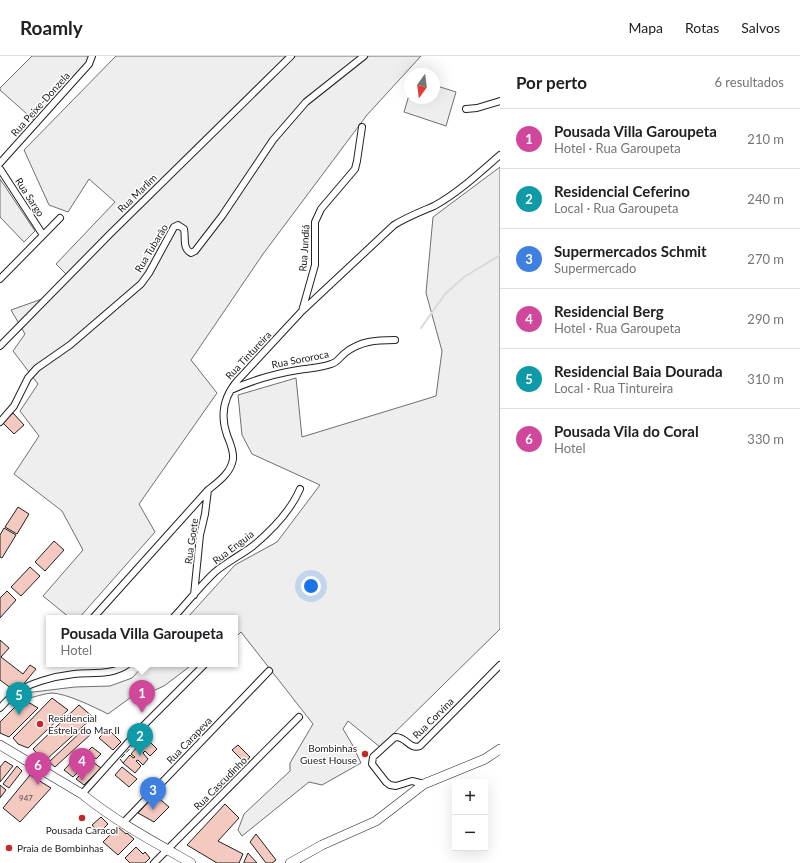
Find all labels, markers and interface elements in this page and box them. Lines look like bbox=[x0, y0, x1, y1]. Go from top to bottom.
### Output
text: Roamly bbox=[20, 16, 83, 39]
text: Mapa bbox=[628, 19, 663, 36]
text: Rotas bbox=[685, 19, 719, 36]
text: Salvos bbox=[741, 19, 780, 36]
north arrow bbox=[404, 68, 440, 104]
street label: Rua Peixe-Donzela bbox=[8, 69, 72, 139]
text: Por perto bbox=[516, 72, 587, 93]
text: 6 resultados bbox=[714, 74, 784, 90]
text: Pousada Villa Garoupeta bbox=[554, 122, 717, 140]
text: 1 bbox=[525, 131, 533, 147]
text: 210 m bbox=[747, 131, 784, 147]
text: Hotel · Rua Garoupeta bbox=[554, 140, 681, 156]
street label: Rua Marlim bbox=[115, 171, 159, 215]
street label: Rua Sargo bbox=[13, 175, 47, 219]
text: Residencial Ceferino bbox=[554, 182, 690, 200]
text: 2 bbox=[525, 191, 533, 207]
text: 240 m bbox=[747, 191, 784, 207]
text: Local · Rua Garoupeta bbox=[554, 200, 679, 216]
street label: Rua Tubarão bbox=[132, 221, 170, 274]
street label: Rua Jundiá bbox=[296, 224, 312, 272]
text: Supermercados Schmit bbox=[554, 242, 707, 260]
text: 3 bbox=[525, 251, 533, 267]
text: 270 m bbox=[747, 251, 784, 267]
text: Supermercado bbox=[554, 260, 636, 276]
text: Residencial Berg bbox=[554, 302, 664, 320]
text: 4 bbox=[525, 311, 533, 327]
text: 290 m bbox=[747, 311, 784, 327]
text: Hotel · Rua Garoupeta bbox=[554, 320, 681, 336]
street label: Rua Tintureira bbox=[223, 328, 273, 382]
street label: Rua Sororoca bbox=[270, 348, 330, 370]
text: Residencial Baia Dourada bbox=[554, 362, 723, 380]
text: 5 bbox=[525, 371, 533, 387]
text: 310 m bbox=[747, 371, 784, 387]
text: Local · Rua Tintureira bbox=[554, 380, 673, 396]
text: Pousada Vila do Coral bbox=[554, 422, 699, 440]
text: 6 bbox=[525, 431, 533, 447]
text: 330 m bbox=[747, 431, 784, 447]
text: Hotel bbox=[554, 440, 586, 456]
street label: Rua Goete bbox=[182, 517, 200, 565]
street label: Rua Enguia bbox=[210, 528, 256, 566]
your location bbox=[301, 576, 321, 596]
popup bbox=[46, 615, 238, 667]
text: Pousada Villa Garoupeta bbox=[61, 624, 223, 642]
text: Hotel bbox=[61, 642, 92, 658]
pin: 1 bbox=[129, 680, 155, 713]
pin: 5 bbox=[6, 682, 32, 715]
street label: Rua Corvina bbox=[410, 695, 456, 741]
place label: Residencial Estrela do Mar II bbox=[48, 712, 120, 736]
street label: Rua Carapeva bbox=[164, 714, 214, 766]
marker: Residencial Estrela do Mar II bbox=[35, 719, 45, 729]
pin: 2 bbox=[127, 723, 153, 756]
place label: Bombinhas Guest House bbox=[300, 742, 357, 766]
pin: 4 bbox=[69, 748, 95, 781]
marker: Bombinhas Guest House bbox=[360, 749, 370, 759]
pin: 6 bbox=[25, 752, 51, 785]
street label: Rua Cascudinho bbox=[191, 754, 249, 812]
pin: 3 bbox=[140, 777, 166, 810]
map controls bbox=[452, 779, 488, 851]
button: + bbox=[452, 779, 488, 815]
house number: 947 bbox=[19, 793, 33, 803]
marker: Pousada Caracol bbox=[77, 813, 87, 823]
button: − bbox=[452, 815, 488, 851]
place label: Pousada Caracol bbox=[46, 824, 118, 836]
place label: Praia de Bombinhas bbox=[17, 842, 104, 854]
marker: Praia de Bombinhas bbox=[4, 843, 14, 853]

